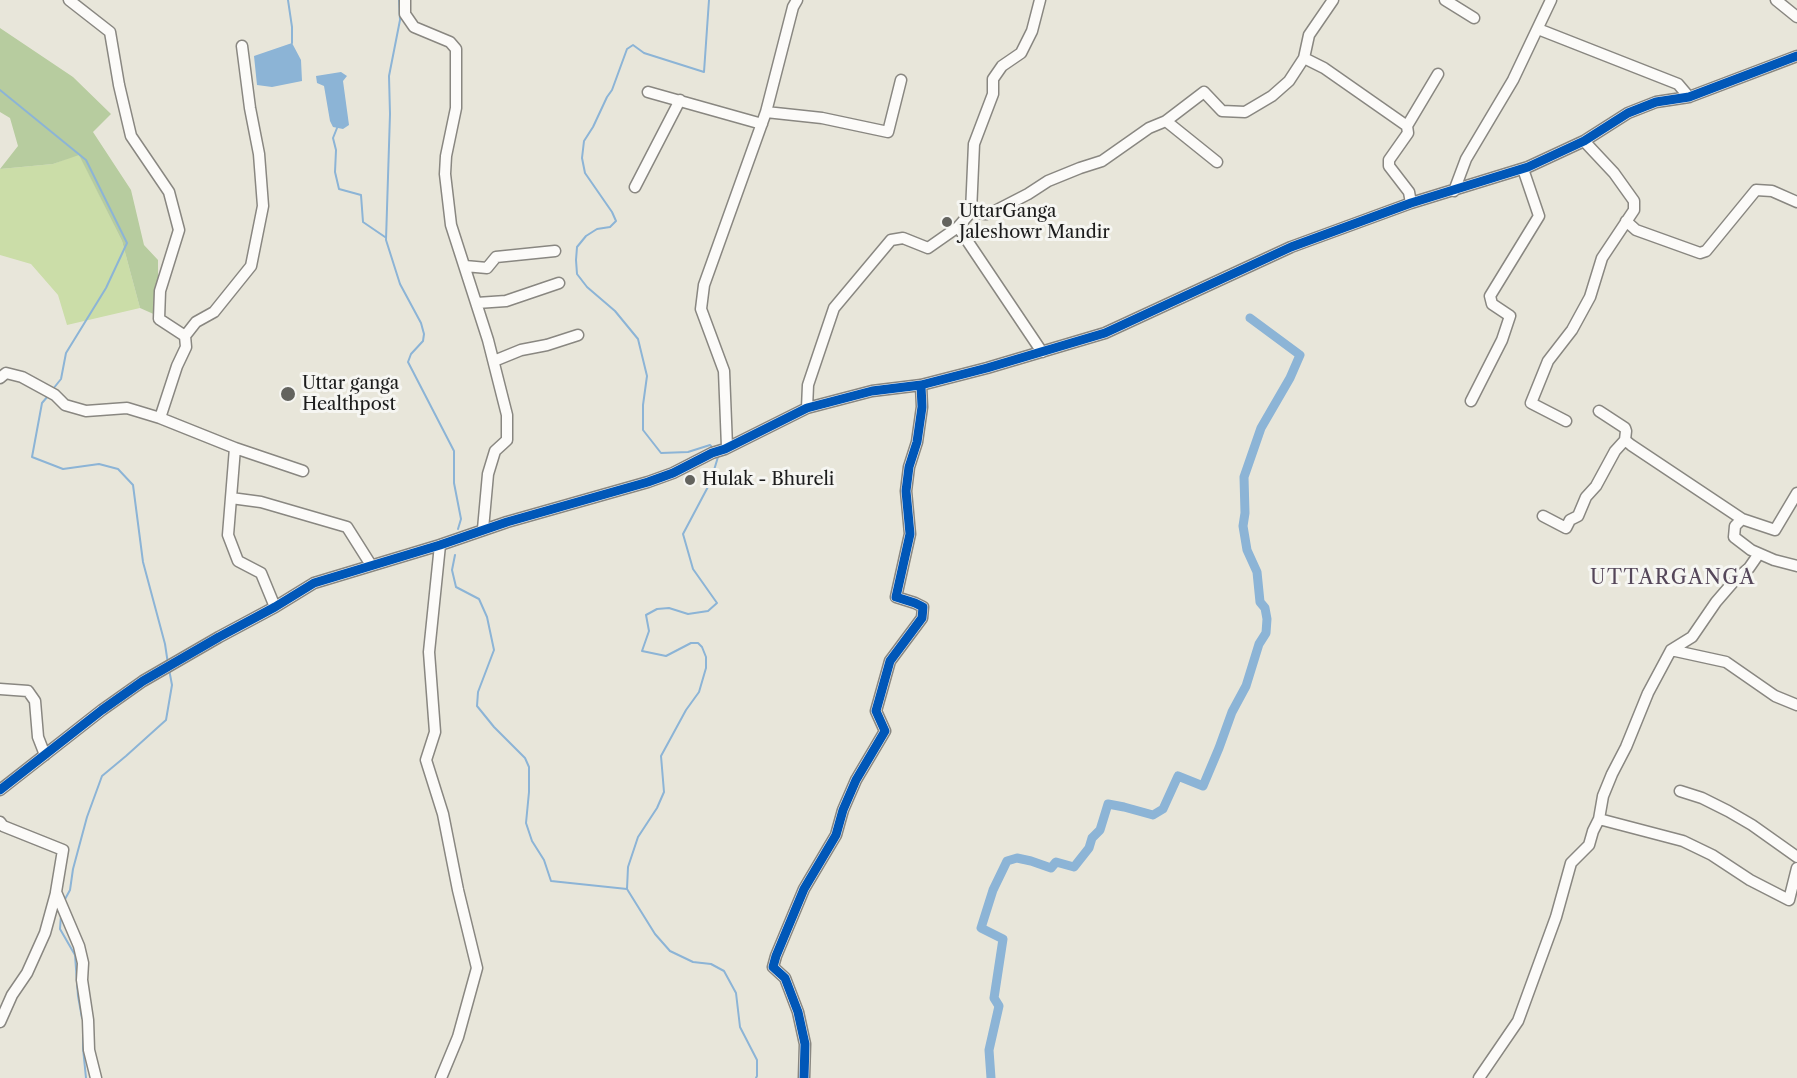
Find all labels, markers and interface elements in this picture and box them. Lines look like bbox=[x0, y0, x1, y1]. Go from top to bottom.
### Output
place label: UttarGanga Jaleshowr Mandir bbox=[959, 201, 1110, 244]
marker: UttarGanga Jaleshowr Mandir bbox=[940, 215, 954, 229]
place label: Uttar ganga Healthpost bbox=[302, 373, 399, 416]
marker: Uttar ganga Healthpost bbox=[279, 385, 297, 403]
place label: Hulak - Bhureli bbox=[702, 469, 834, 491]
marker: Hulak - Bhureli bbox=[683, 473, 697, 487]
district label: UTTARGANGA bbox=[1590, 566, 1756, 590]

